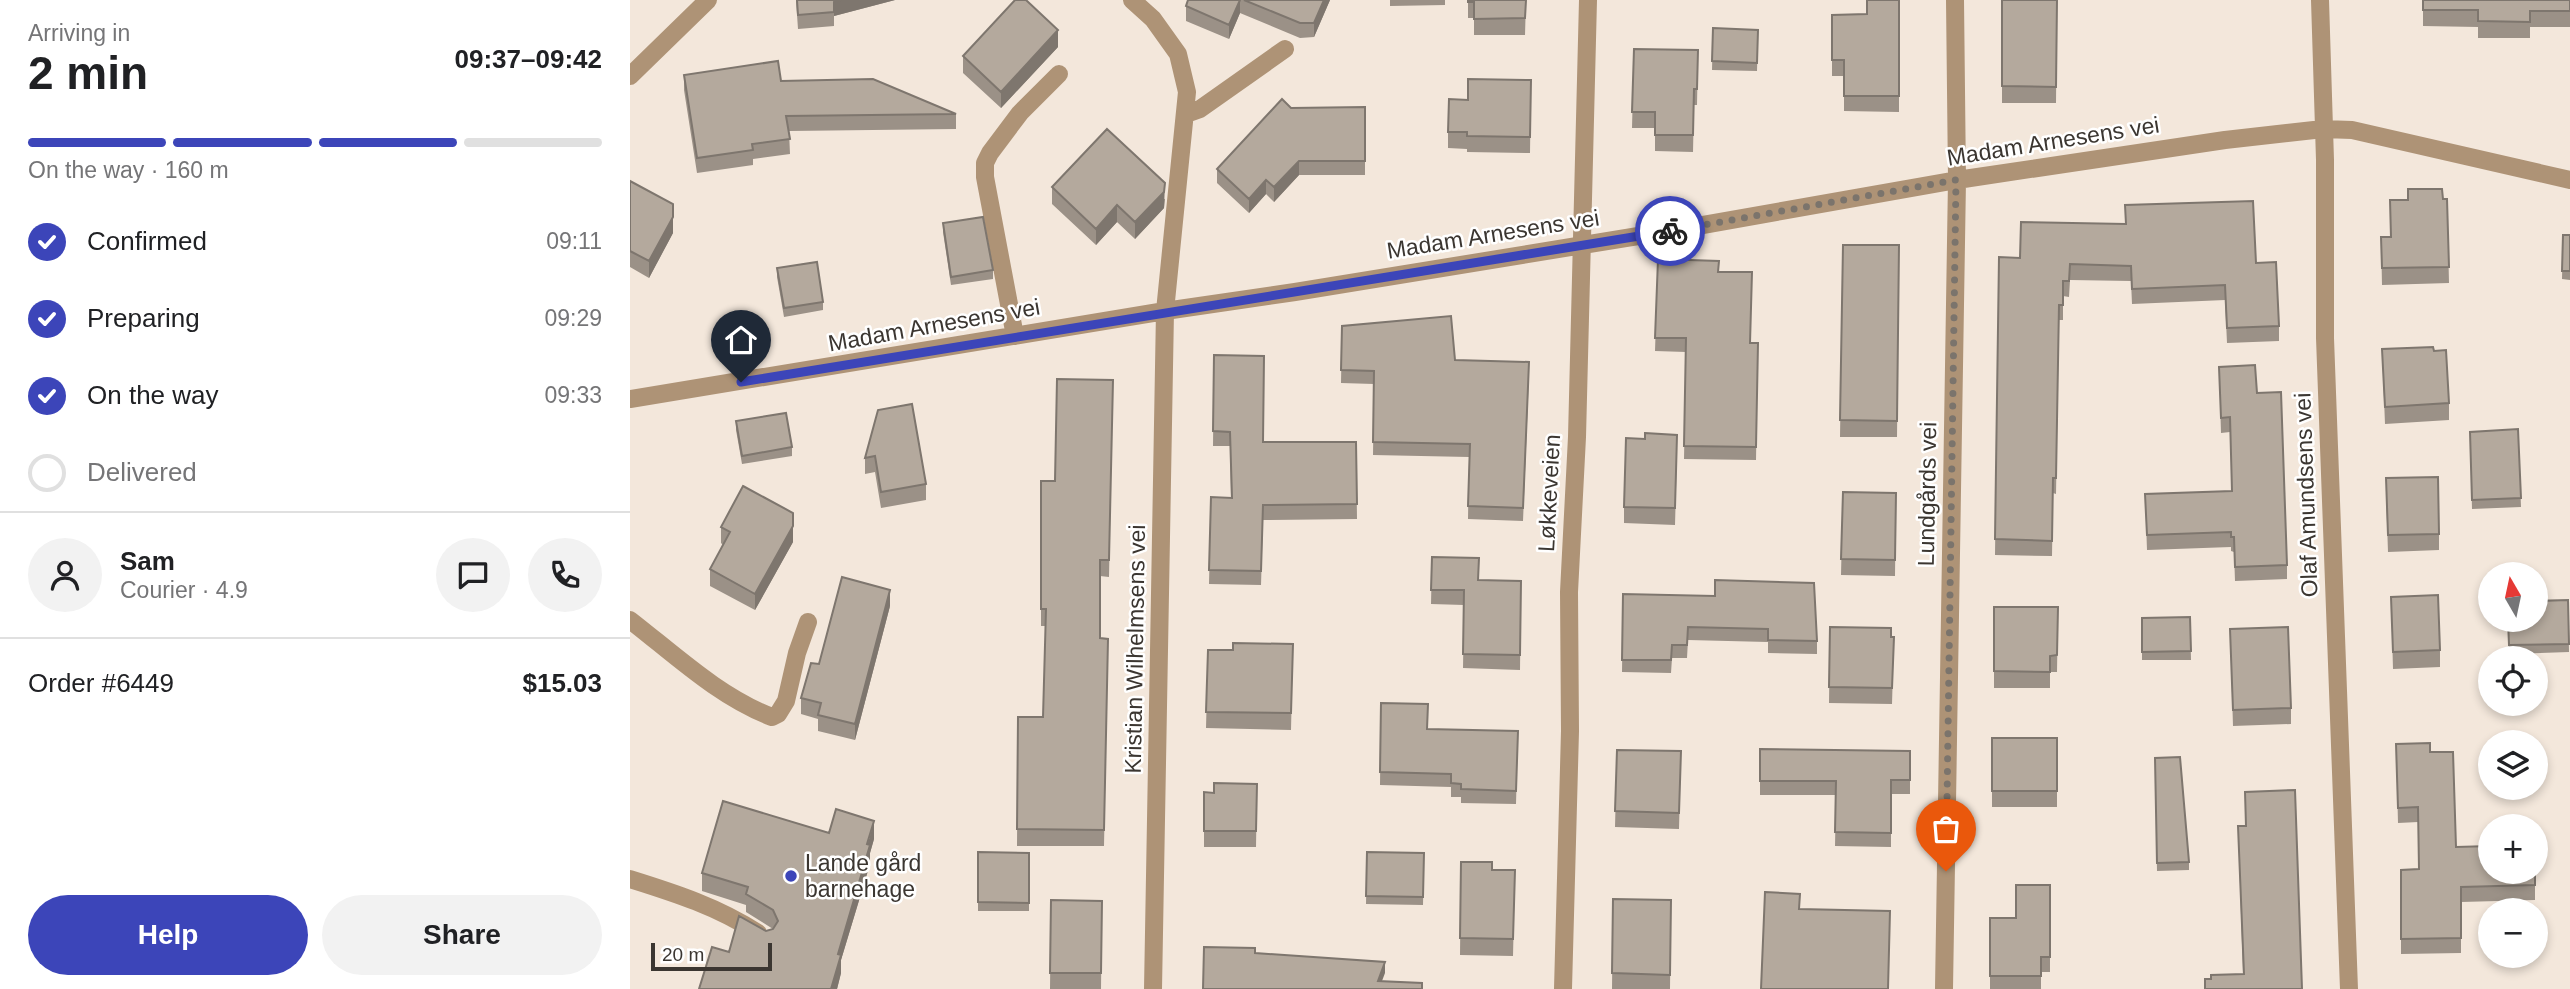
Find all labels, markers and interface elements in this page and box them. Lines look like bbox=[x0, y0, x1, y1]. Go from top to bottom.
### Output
text: Arriving in bbox=[28, 20, 130, 46]
text: 09:37–09:42 bbox=[455, 44, 602, 74]
text: 2 min bbox=[28, 47, 148, 99]
street label: Madam Arnesens vei bbox=[1945, 111, 2161, 171]
text: On the way · 160 m bbox=[28, 157, 229, 183]
courier bbox=[1635, 196, 1705, 266]
street label: Madam Arnesens vei bbox=[1385, 204, 1601, 264]
icon: bike bbox=[1651, 212, 1689, 250]
icon: check bbox=[28, 223, 66, 261]
text: Confirmed bbox=[87, 226, 207, 256]
text: 09:11 bbox=[546, 228, 602, 254]
street label: Madam Arnesens vei bbox=[826, 294, 1042, 356]
icon: check bbox=[28, 300, 66, 338]
text: Preparing bbox=[87, 303, 200, 333]
text: 09:29 bbox=[544, 305, 602, 331]
pin bbox=[711, 310, 771, 382]
icon: home bbox=[722, 321, 760, 359]
icon: check bbox=[28, 377, 66, 415]
text: On the way bbox=[87, 380, 219, 410]
text: 09:33 bbox=[544, 382, 602, 408]
street label: Olaf Amundsens vei bbox=[2289, 392, 2323, 598]
street label: Lundgårds vei bbox=[1913, 422, 1941, 566]
street label: Løkkeveien bbox=[1533, 434, 1565, 552]
text: Delivered bbox=[87, 457, 197, 487]
street label: Kristian Wilhelmsens vei bbox=[1120, 524, 1150, 774]
button: person bbox=[28, 538, 102, 612]
button: chat bbox=[436, 538, 510, 612]
button: phone bbox=[528, 538, 602, 612]
text: Sam bbox=[120, 546, 175, 576]
north arrow bbox=[2478, 562, 2548, 632]
map controls bbox=[2478, 562, 2548, 968]
text: Courier · 4.9 bbox=[120, 577, 248, 603]
button: locate bbox=[2478, 646, 2548, 716]
text: Order #6449 bbox=[28, 668, 174, 698]
text: $15.03 bbox=[522, 668, 602, 698]
button: layers bbox=[2478, 730, 2548, 800]
pin bbox=[1916, 799, 1976, 871]
icon: bag bbox=[1927, 810, 1965, 848]
button: + bbox=[2478, 814, 2548, 884]
place label: Lande gård barnehage bbox=[805, 850, 921, 902]
marker: Lande gård barnehage bbox=[783, 868, 799, 884]
button: Help bbox=[28, 895, 308, 975]
button: Share bbox=[322, 895, 602, 975]
button: − bbox=[2478, 898, 2548, 968]
scale bar bbox=[651, 940, 772, 972]
text: 20 m bbox=[662, 944, 704, 965]

